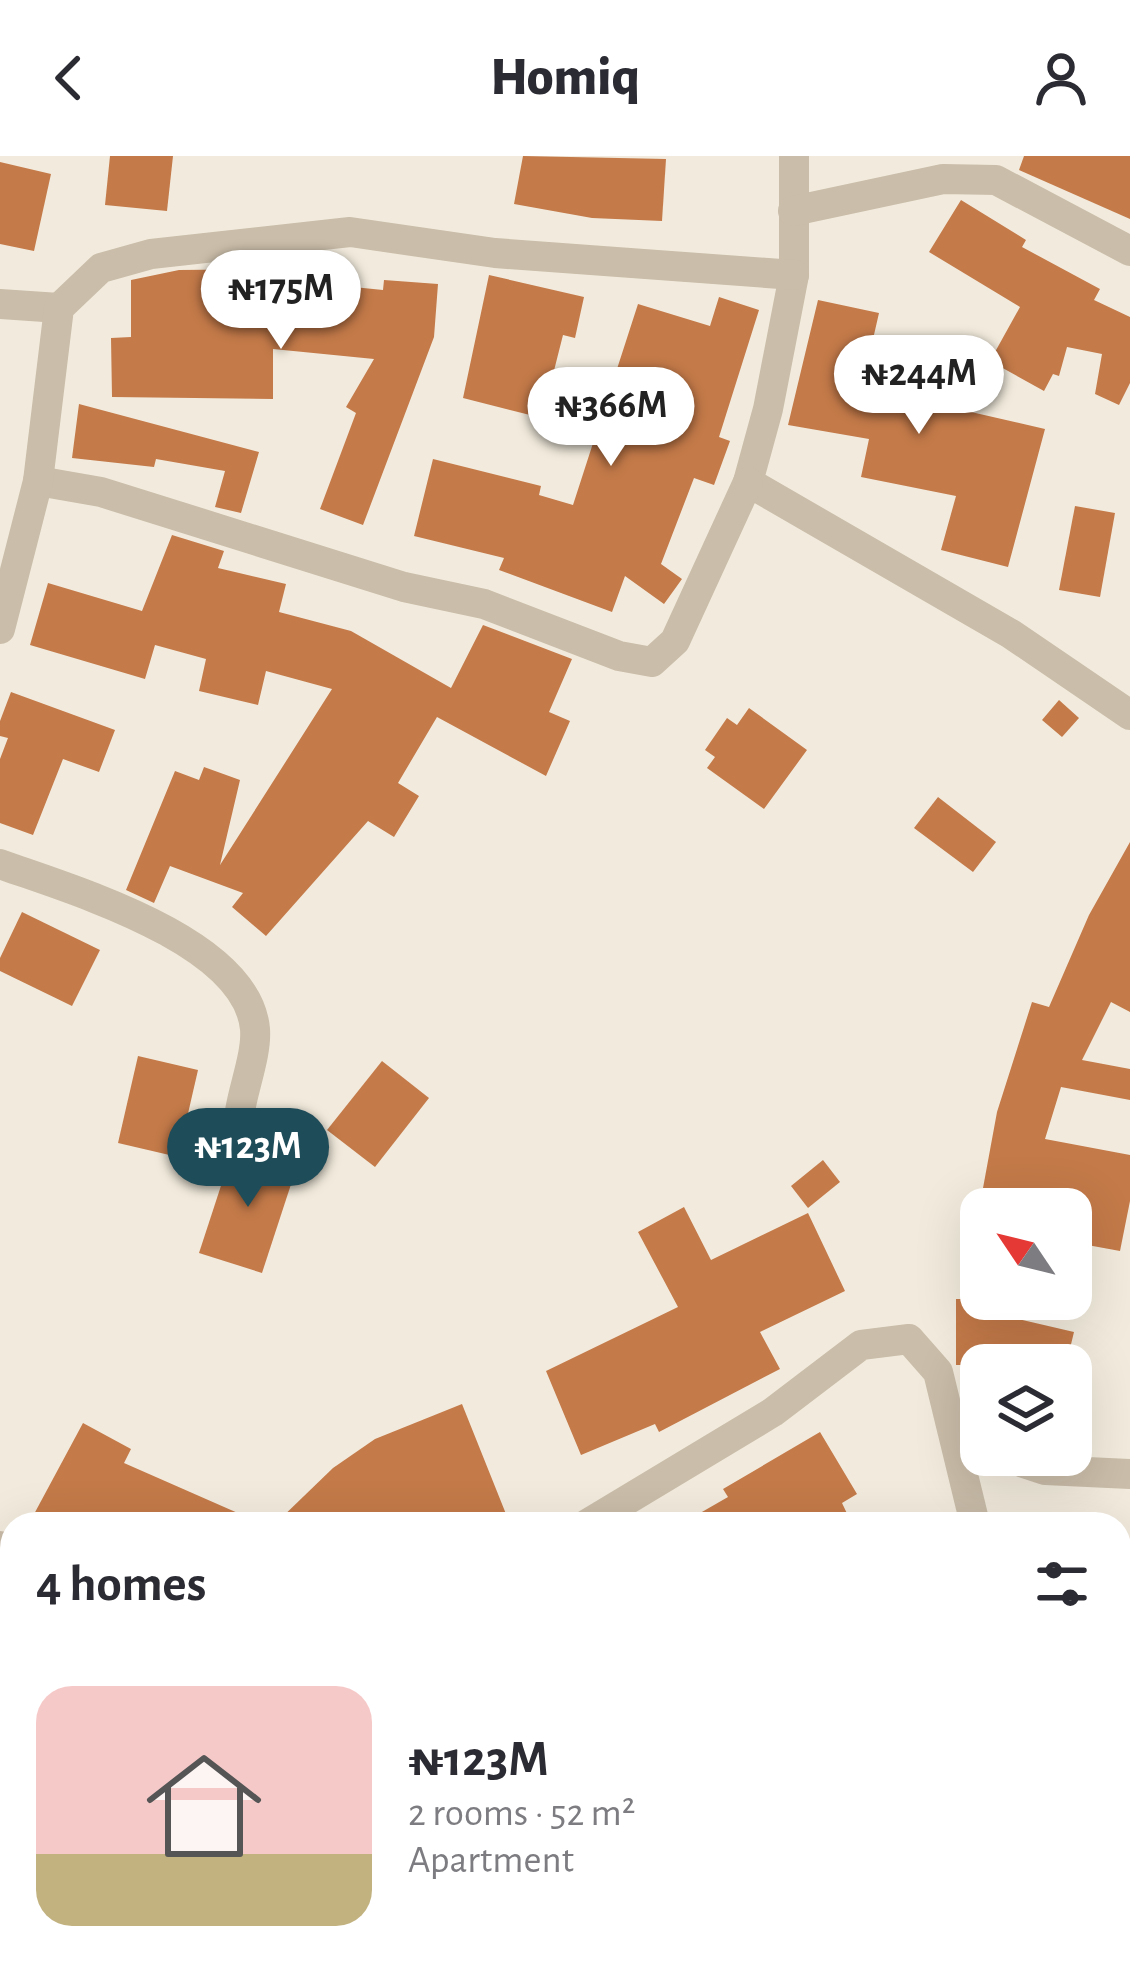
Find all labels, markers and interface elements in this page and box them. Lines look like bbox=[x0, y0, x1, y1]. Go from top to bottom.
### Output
icon: back bbox=[36, 45, 102, 111]
icon: person bbox=[1028, 45, 1094, 111]
text: Homiq bbox=[490, 51, 640, 105]
pin: ₦175M bbox=[197, 250, 365, 352]
text: ₦175M bbox=[228, 269, 334, 308]
pin: ₦244M bbox=[835, 335, 1003, 437]
text: ₦244M bbox=[861, 354, 977, 393]
pin: ₦366M bbox=[527, 367, 695, 469]
text: ₦366M bbox=[554, 386, 668, 425]
pin: ₦123M bbox=[164, 1108, 332, 1210]
text: ₦123M bbox=[194, 1127, 302, 1166]
north arrow bbox=[960, 1188, 1092, 1320]
map controls bbox=[960, 1188, 1092, 1476]
button: layers bbox=[960, 1344, 1092, 1476]
icon: filters bbox=[1029, 1551, 1095, 1617]
text: 4 homes bbox=[36, 1559, 206, 1610]
icon: home bbox=[132, 1734, 276, 1878]
text: ₦123M bbox=[408, 1734, 549, 1785]
text: 2 rooms · 52 m² bbox=[408, 1794, 635, 1833]
text: Apartment bbox=[408, 1841, 574, 1880]

